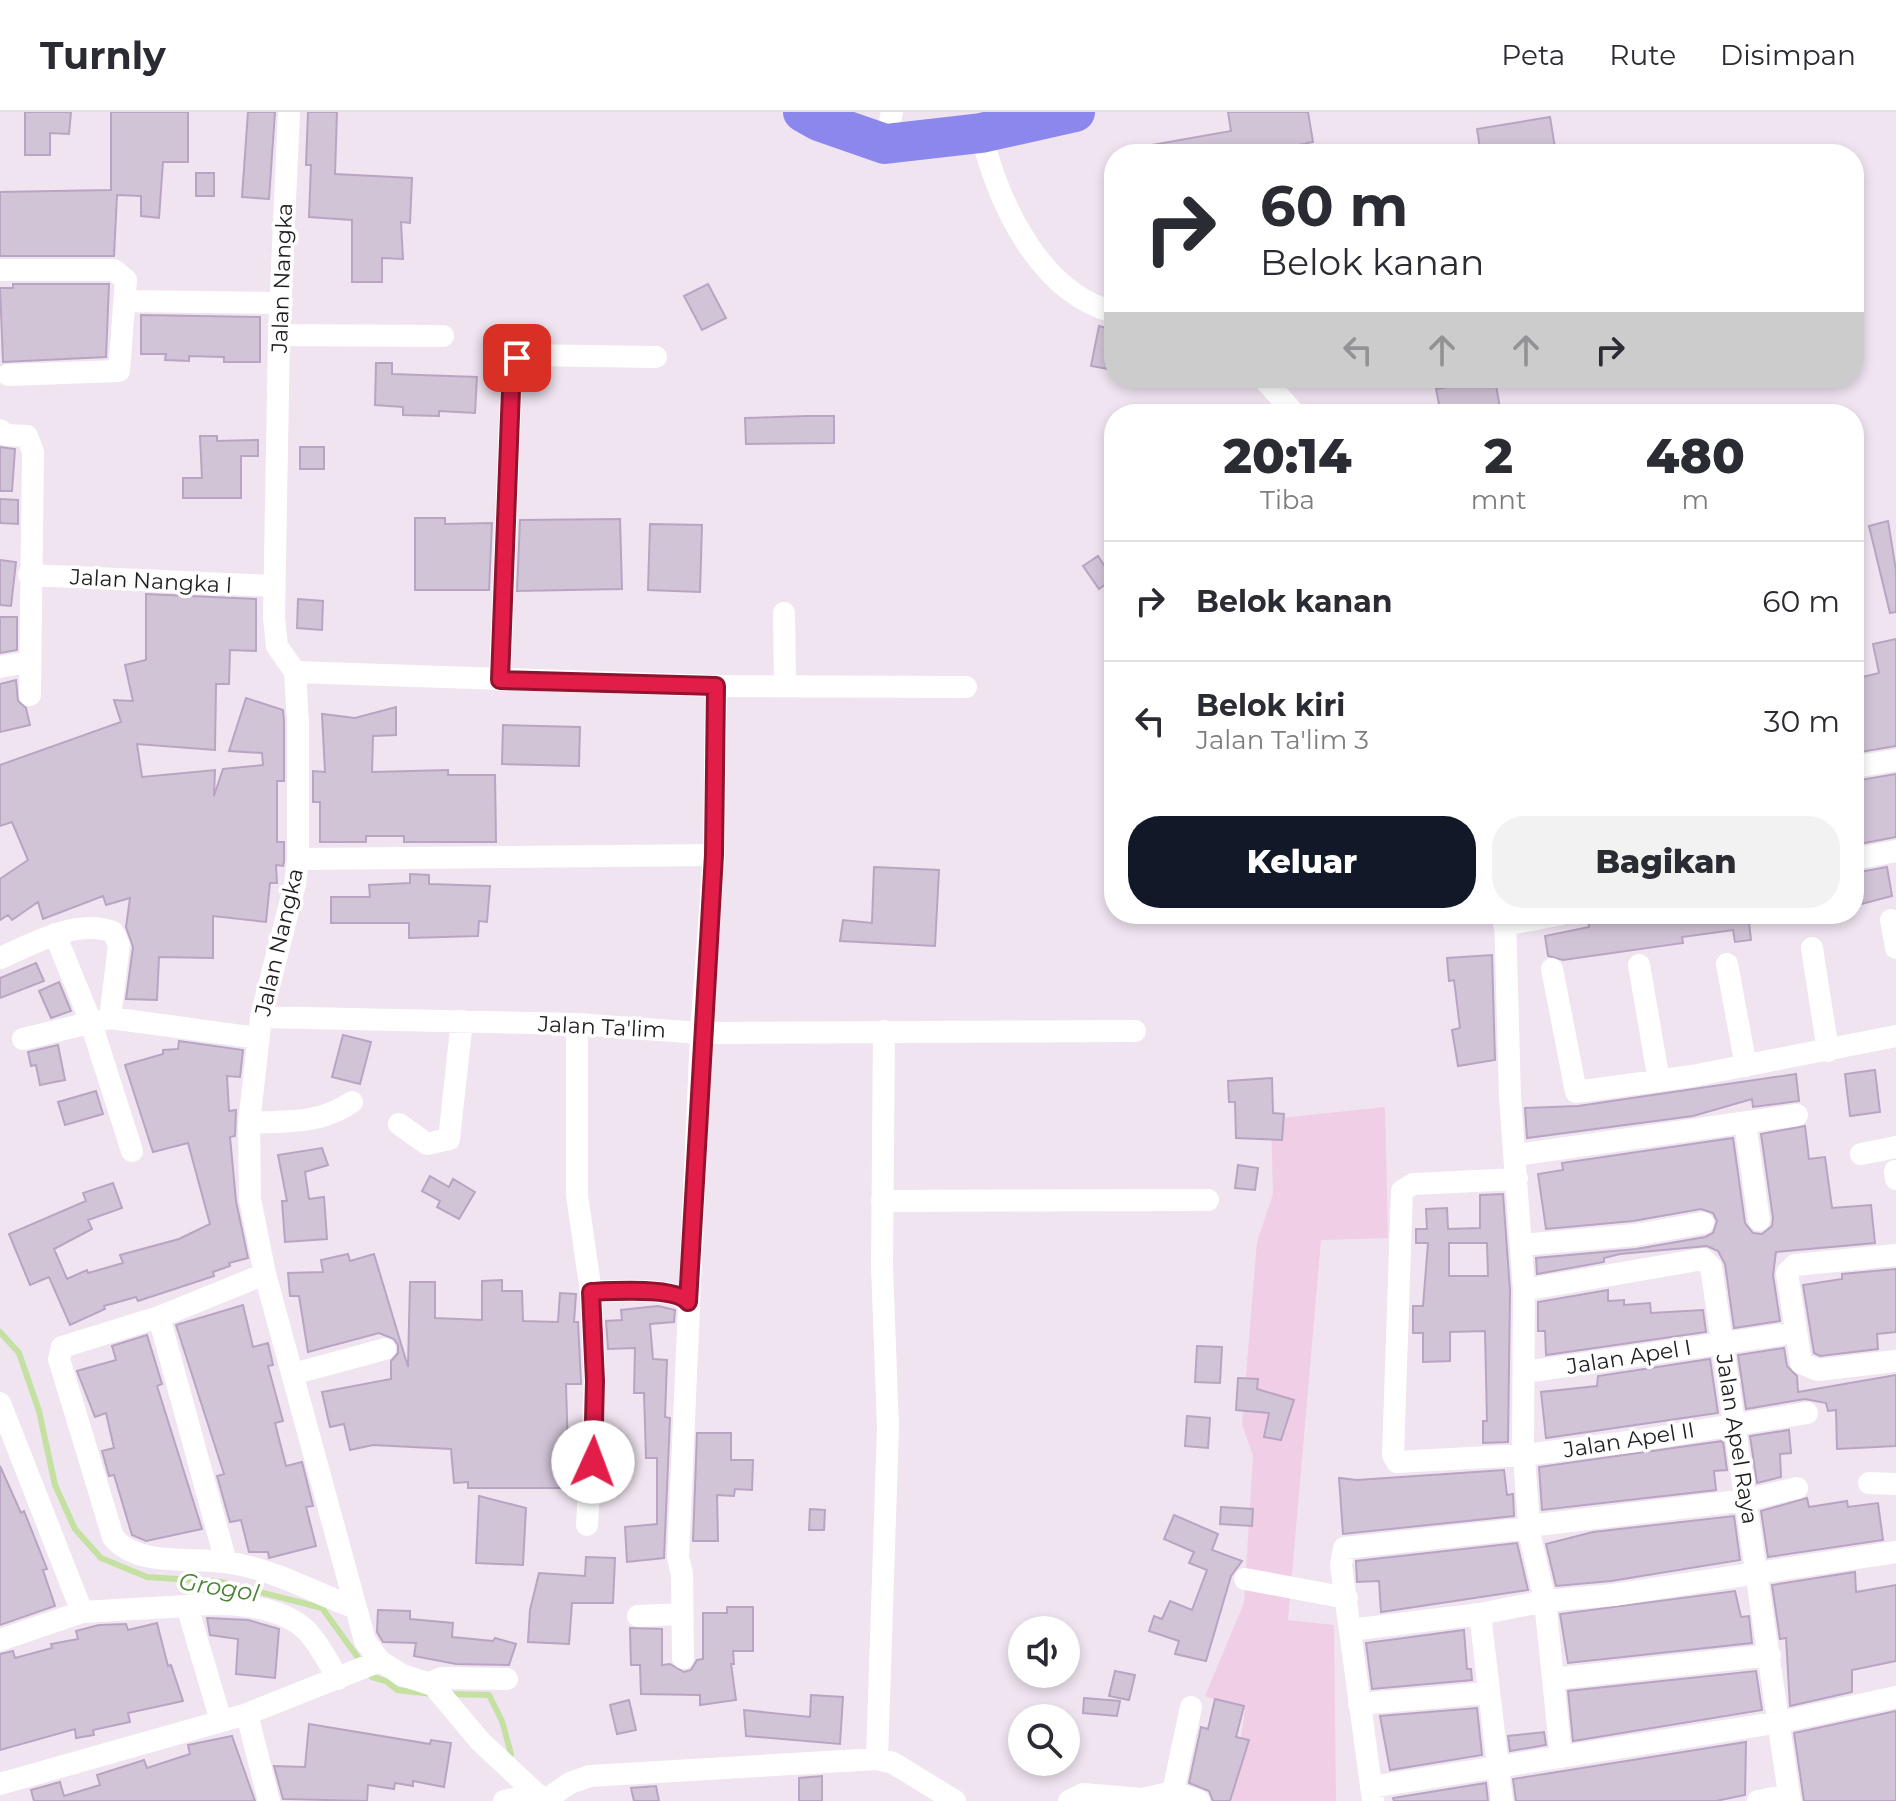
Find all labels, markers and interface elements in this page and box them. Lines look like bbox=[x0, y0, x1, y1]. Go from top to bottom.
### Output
text: Turnly bbox=[40, 32, 166, 79]
text: Peta bbox=[1501, 38, 1565, 72]
text: Rute bbox=[1609, 38, 1676, 72]
text: Disimpan bbox=[1720, 38, 1856, 72]
text: 60 m bbox=[1260, 172, 1408, 240]
icon: right bbox=[1128, 176, 1232, 280]
street label: Jalan Nangka bbox=[266, 202, 298, 355]
text: Belok kanan bbox=[1260, 240, 1484, 284]
pin bbox=[483, 324, 551, 392]
icon: left bbox=[1336, 328, 1380, 372]
icon: ahead bbox=[1420, 328, 1464, 372]
icon: ahead bbox=[1504, 328, 1548, 372]
icon: right bbox=[1588, 328, 1632, 372]
icon: arrive bbox=[495, 336, 539, 380]
text: 20:14 bbox=[1223, 427, 1352, 485]
text: 2 bbox=[1484, 427, 1513, 485]
text: 480 bbox=[1646, 427, 1745, 485]
text: Tiba bbox=[1260, 484, 1315, 516]
text: mnt bbox=[1471, 484, 1526, 516]
text: m bbox=[1681, 484, 1709, 516]
street label: Jalan Nangka I bbox=[68, 563, 233, 599]
icon: right bbox=[1128, 579, 1172, 623]
text: Belok kanan bbox=[1196, 583, 1393, 620]
text: 60 m bbox=[1762, 583, 1840, 620]
text: Belok kiri bbox=[1196, 687, 1345, 724]
icon: left bbox=[1128, 699, 1172, 743]
text: 30 m bbox=[1764, 703, 1840, 740]
text: Jalan Ta'lim 3 bbox=[1196, 724, 1369, 756]
button: Keluar bbox=[1128, 816, 1476, 908]
button: Bagikan bbox=[1492, 816, 1840, 908]
street label: Jalan Nangka bbox=[249, 866, 309, 1019]
street label: Jalan Ta'lim bbox=[536, 1010, 667, 1044]
street label: Jalan Apel I bbox=[1564, 1334, 1693, 1380]
street label: Jalan Apel Raya bbox=[1710, 1351, 1764, 1526]
street label: Jalan Apel II bbox=[1560, 1416, 1697, 1464]
position arrow bbox=[551, 1420, 635, 1504]
water label: Grogol bbox=[177, 1566, 262, 1608]
map controls bbox=[1008, 1616, 1080, 1776]
button: sound bbox=[1008, 1616, 1080, 1688]
button: search bbox=[1008, 1704, 1080, 1776]

